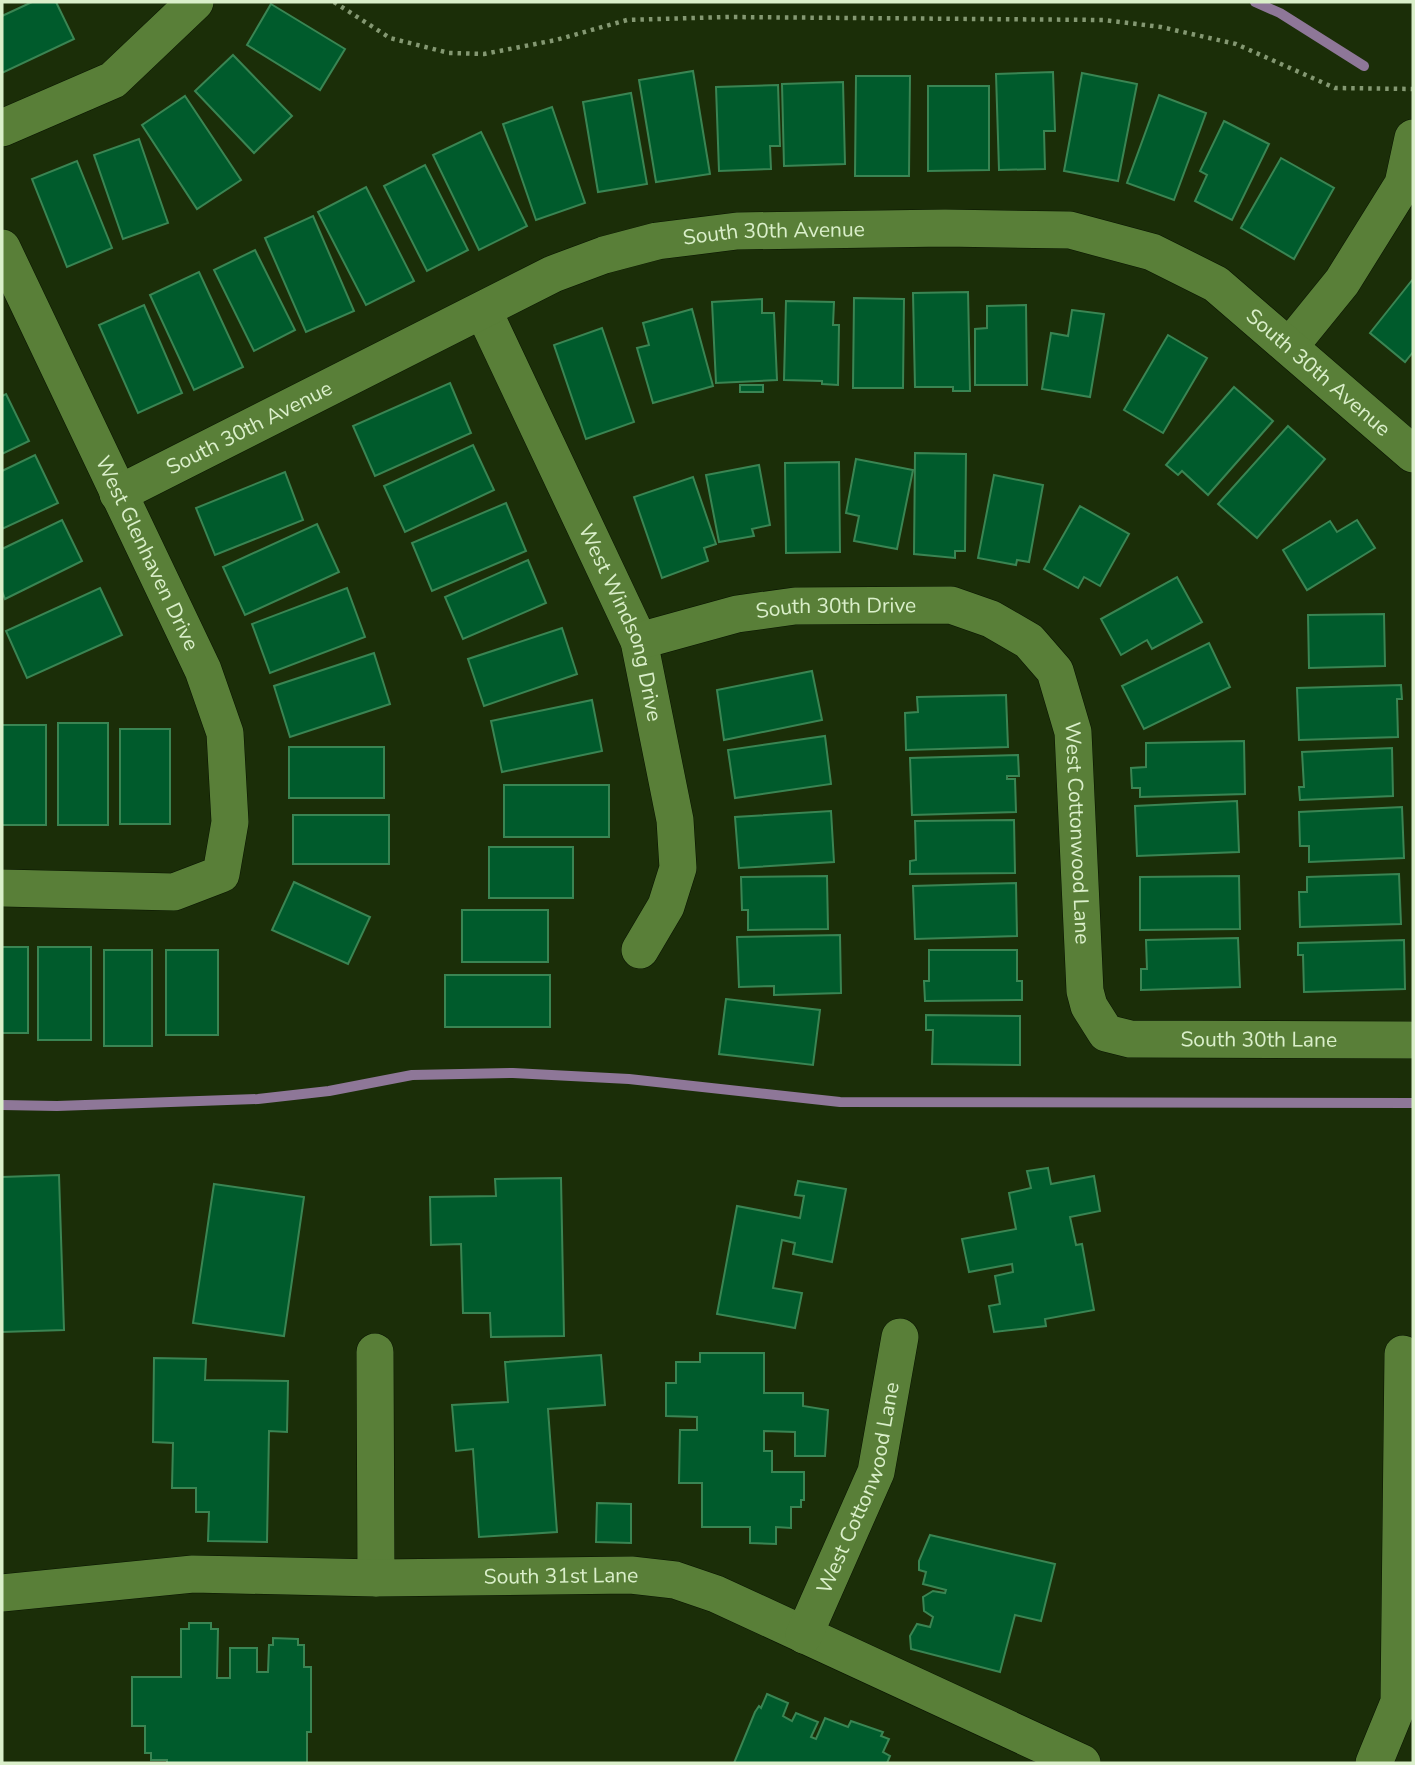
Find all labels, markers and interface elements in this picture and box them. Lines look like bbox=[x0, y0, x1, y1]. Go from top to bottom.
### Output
street label: South 30th Avenue bbox=[681, 215, 865, 252]
street label: South 30th Avenue bbox=[1240, 302, 1397, 443]
street label: South 30th Avenue bbox=[161, 374, 337, 481]
street label: West Glenhaven Drive bbox=[89, 451, 206, 655]
street label: West Windsong Drive bbox=[572, 520, 669, 724]
street label: South 30th Drive bbox=[754, 591, 916, 625]
street label: West Cottonwood Lane bbox=[1059, 721, 1097, 945]
street label: South 30th Lane bbox=[1180, 1025, 1337, 1054]
street label: West Cottonwood Lane bbox=[810, 1380, 906, 1598]
street label: South 31st Lane bbox=[483, 1561, 640, 1591]

